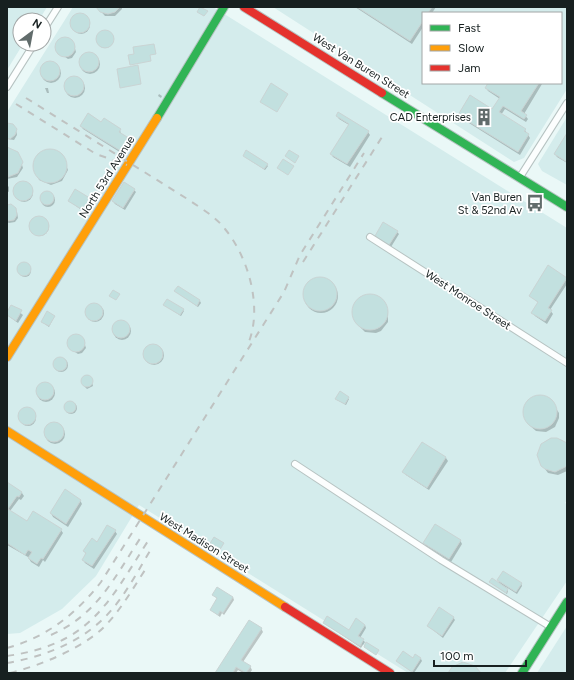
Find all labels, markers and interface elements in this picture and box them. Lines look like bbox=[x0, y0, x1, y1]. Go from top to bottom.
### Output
north arrow bbox=[12, 12, 52, 52]
legend bbox=[422, 12, 562, 84]
text: N bbox=[30, 16, 44, 32]
text: Fast bbox=[458, 21, 481, 35]
street label: West Van Buren Street bbox=[310, 31, 412, 101]
text: Slow bbox=[458, 41, 485, 55]
text: Jam bbox=[458, 61, 481, 75]
building icon: CAD Enterprises bbox=[474, 107, 494, 127]
place label: CAD Enterprises bbox=[390, 111, 471, 124]
street label: North 53rd Avenue bbox=[77, 134, 137, 220]
place label: Van Buren St & 52nd Av bbox=[458, 191, 522, 217]
bus stop icon: Van Buren St & 52nd Av bbox=[525, 193, 545, 213]
street label: West Monroe Street bbox=[423, 267, 513, 333]
street label: West Madison Street bbox=[157, 510, 251, 576]
scale bar bbox=[434, 642, 526, 668]
text: 100 m bbox=[440, 649, 474, 663]

